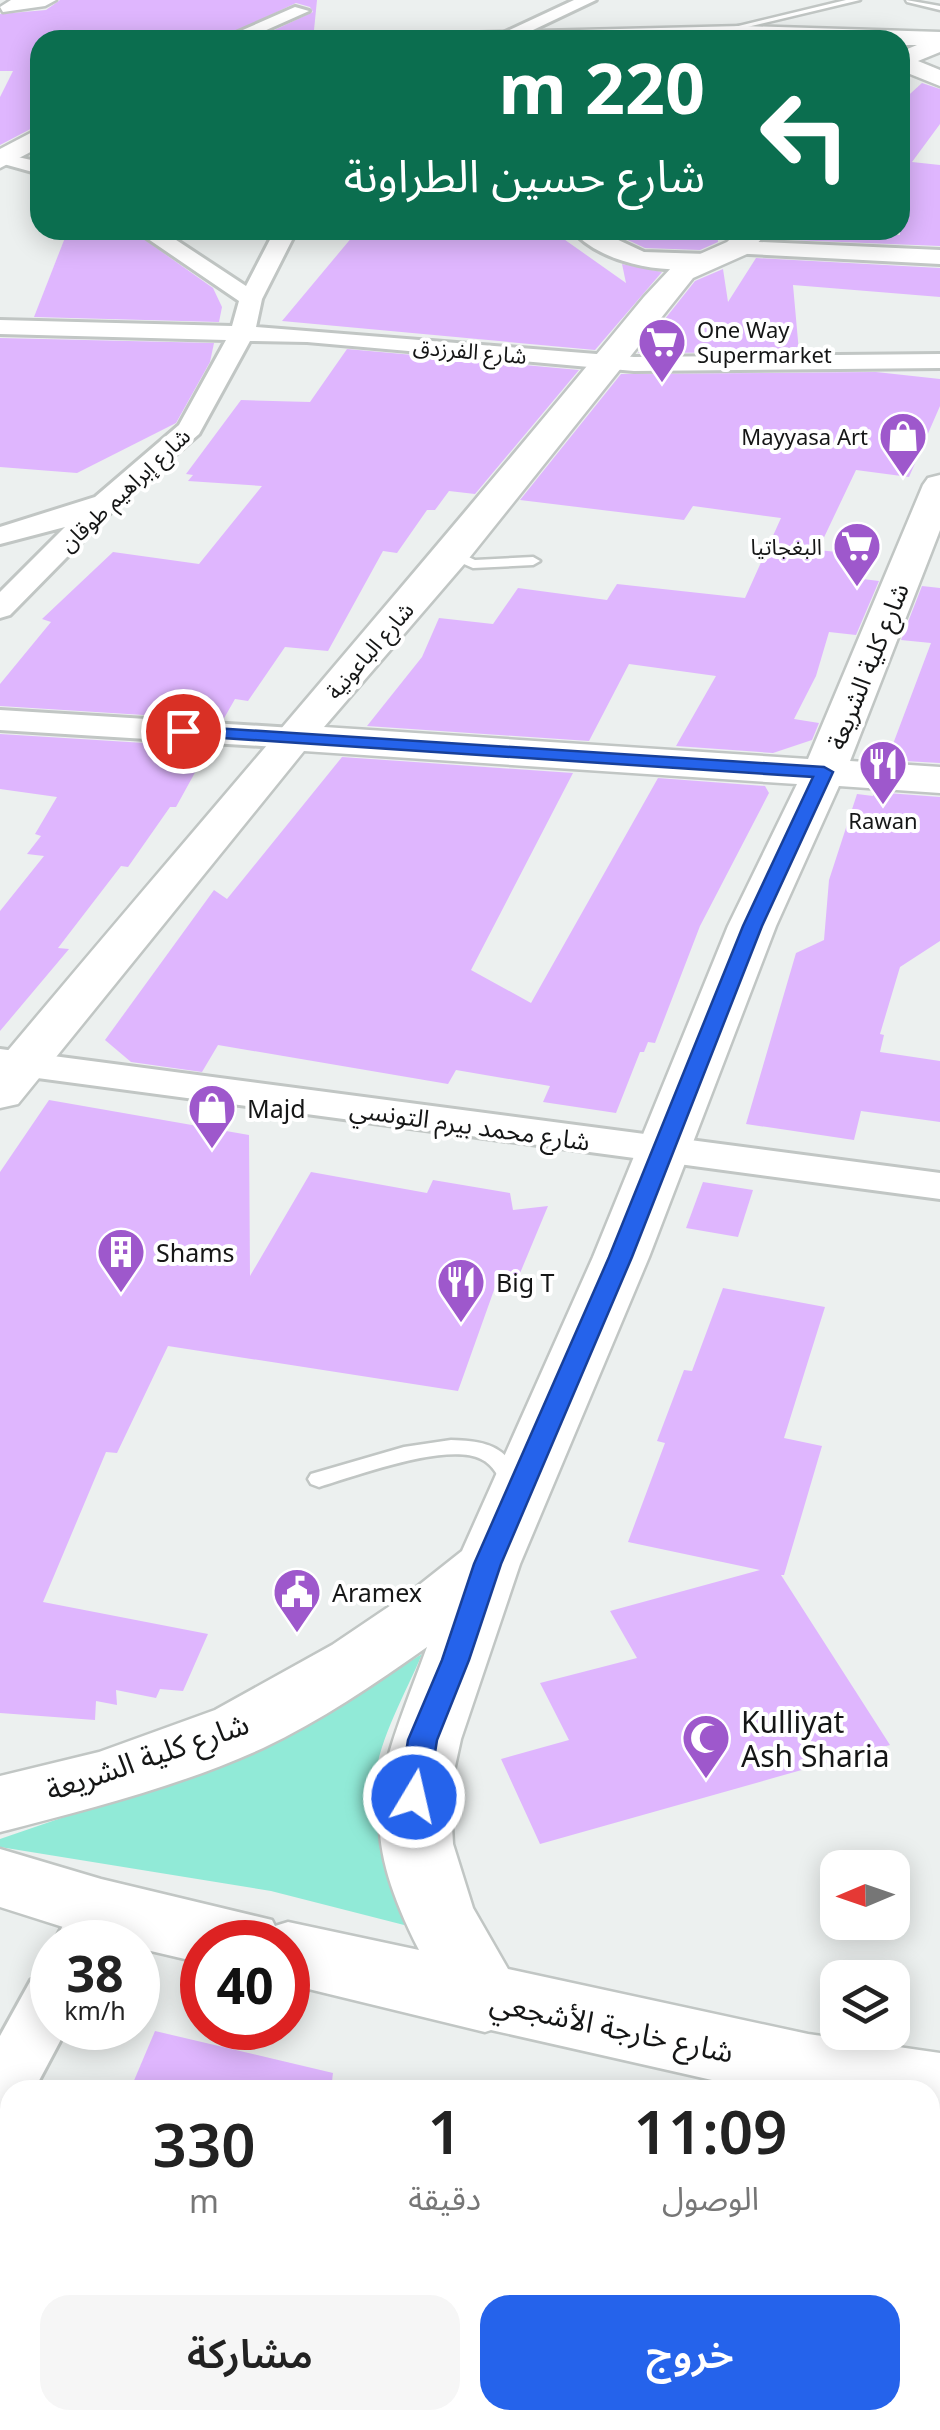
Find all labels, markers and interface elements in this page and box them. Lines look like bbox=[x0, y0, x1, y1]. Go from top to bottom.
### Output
text: 220 m bbox=[498, 39, 705, 135]
icon: left bbox=[740, 70, 870, 200]
text: شارع حسين الطراونة bbox=[344, 144, 705, 205]
place label: One Way Supermarket bbox=[697, 314, 832, 369]
supermarket icon: One Way Supermarket bbox=[636, 316, 688, 384]
street label: شارع الفرزدق bbox=[412, 330, 528, 373]
shop icon: Mayyasa Art bbox=[877, 410, 929, 478]
street label: شارع إبراهيم طوقان bbox=[52, 421, 198, 560]
place label: Mayyasa Art bbox=[741, 421, 868, 451]
supermarket icon: البغجاتيا bbox=[831, 520, 883, 588]
place label: البغجاتيا bbox=[750, 531, 822, 561]
street label: شارع كلية الشريعة bbox=[818, 578, 919, 755]
street label: شارع الباعونية bbox=[318, 595, 422, 707]
pin bbox=[141, 689, 226, 774]
icon: arrive bbox=[156, 704, 211, 759]
restaurant icon: Rawan bbox=[857, 738, 909, 806]
place label: Rawan bbox=[848, 805, 918, 835]
shop icon: Majd bbox=[186, 1082, 238, 1150]
street label: شارع محمد بيرم التونسي bbox=[347, 1090, 592, 1162]
place label: Majd bbox=[247, 1091, 306, 1125]
building icon: Shams bbox=[95, 1226, 147, 1294]
place label: Shams bbox=[156, 1235, 235, 1269]
restaurant icon: Big T bbox=[435, 1256, 487, 1324]
place label: Big T bbox=[496, 1265, 555, 1299]
public building icon: Aramex bbox=[271, 1566, 323, 1634]
place label: Aramex bbox=[332, 1575, 422, 1609]
place label: Kulliyat Ash Sharia bbox=[741, 1701, 890, 1776]
street label: شارع كلية الشريعة bbox=[40, 1702, 255, 1813]
mosque icon: Kulliyat Ash Sharia bbox=[680, 1712, 732, 1780]
position arrow bbox=[362, 1745, 466, 1849]
north arrow bbox=[820, 1850, 910, 1940]
map controls bbox=[820, 1850, 910, 2050]
speed limit sign: 40 bbox=[180, 1920, 310, 2050]
text: 38 bbox=[66, 1939, 124, 2007]
button: layers bbox=[820, 1960, 910, 2050]
street label: شارع خارجة الأشجعي bbox=[486, 1980, 737, 2076]
text: km/h bbox=[64, 1993, 126, 2027]
text: 1 bbox=[427, 2090, 462, 2172]
text: 11:09 bbox=[634, 2090, 787, 2172]
text: 330 bbox=[153, 2103, 256, 2185]
text: دقيقة bbox=[408, 2176, 481, 2219]
text: الوصول bbox=[662, 2176, 759, 2219]
text: m bbox=[189, 2179, 219, 2222]
button: مشاركة bbox=[40, 2295, 460, 2410]
button: خروج bbox=[480, 2295, 900, 2410]

